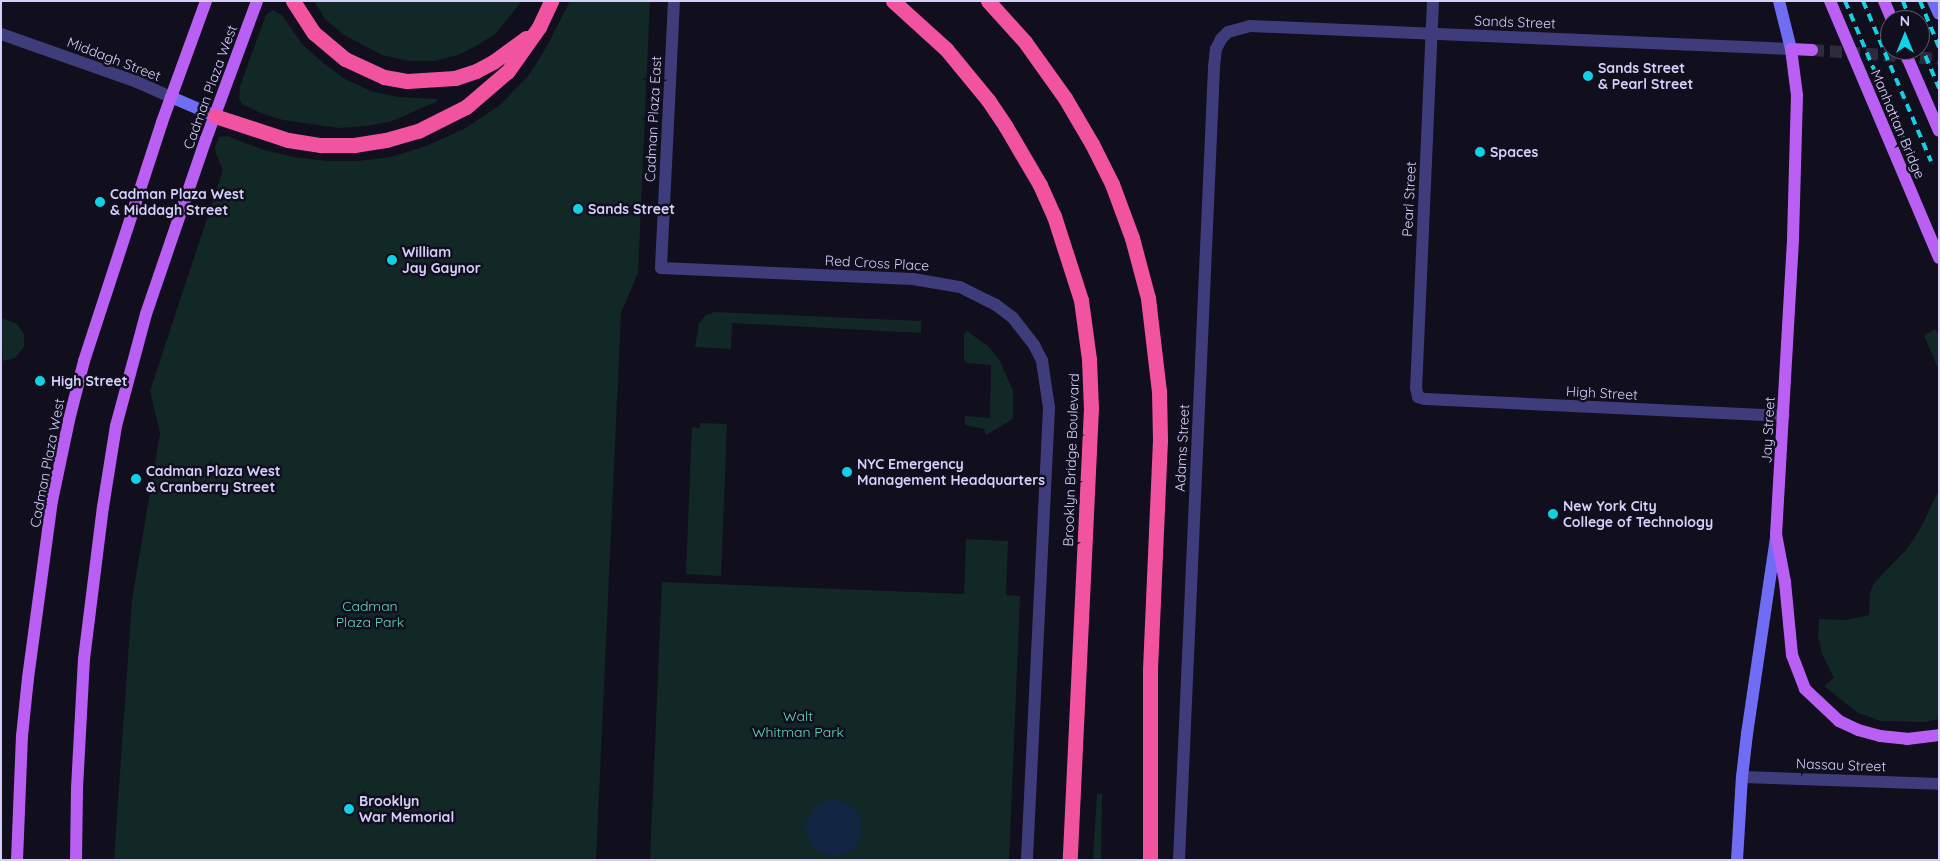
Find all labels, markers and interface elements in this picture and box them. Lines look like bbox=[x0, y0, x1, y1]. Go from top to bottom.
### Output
north arrow bbox=[1880, 10, 1930, 60]
street label: Sands Street bbox=[1474, 12, 1556, 32]
text: N bbox=[1900, 12, 1910, 30]
street label: Cadman Plaza West bbox=[180, 23, 240, 151]
street label: Middagh Street bbox=[65, 33, 163, 85]
street label: Cadman Plaza East bbox=[641, 56, 665, 182]
place label: Sands Street & Pearl Street bbox=[1598, 60, 1693, 92]
street label: Manhattan Bridge bbox=[1867, 67, 1929, 181]
marker: Sands Street & Pearl Street bbox=[1582, 70, 1594, 82]
place label: Spaces bbox=[1490, 144, 1538, 160]
marker: Spaces bbox=[1474, 146, 1486, 158]
street label: Pearl Street bbox=[1399, 161, 1419, 237]
place label: Cadman Plaza West & Middagh Street bbox=[110, 186, 245, 218]
marker: Cadman Plaza West & Middagh Street bbox=[94, 196, 106, 208]
place label: Sands Street bbox=[588, 201, 675, 217]
marker: Sands Street bbox=[572, 203, 584, 215]
place label: William Jay Gaynor bbox=[402, 244, 481, 276]
street label: Red Cross Place bbox=[824, 252, 930, 274]
marker: William Jay Gaynor bbox=[386, 254, 398, 266]
place label: High Street bbox=[51, 373, 128, 389]
street label: Brooklyn Bridge Boulevard bbox=[1060, 373, 1082, 547]
marker: High Street bbox=[33, 374, 47, 388]
street label: High Street bbox=[1566, 383, 1638, 403]
street label: Jay Street bbox=[1758, 396, 1778, 464]
street label: Cadman Plaza West bbox=[26, 397, 68, 529]
street label: Adams Street bbox=[1171, 404, 1193, 492]
place label: NYC Emergency Management Headquarters bbox=[857, 456, 1045, 488]
place label: Cadman Plaza West & Cranberry Street bbox=[146, 463, 281, 496]
marker: NYC Emergency Management Headquarters bbox=[841, 466, 853, 478]
marker: Cadman Plaza West & Cranberry Street bbox=[130, 473, 142, 485]
place label: New York City College of Technology bbox=[1563, 498, 1713, 530]
marker: New York City College of Technology bbox=[1547, 508, 1559, 520]
park label: Cadman Plaza Park bbox=[336, 598, 404, 630]
park label: Walt Whitman Park bbox=[752, 708, 844, 740]
street label: Nassau Street bbox=[1796, 755, 1886, 775]
place label: Brooklyn War Memorial bbox=[359, 793, 454, 826]
marker: Brooklyn War Memorial bbox=[343, 803, 355, 815]

